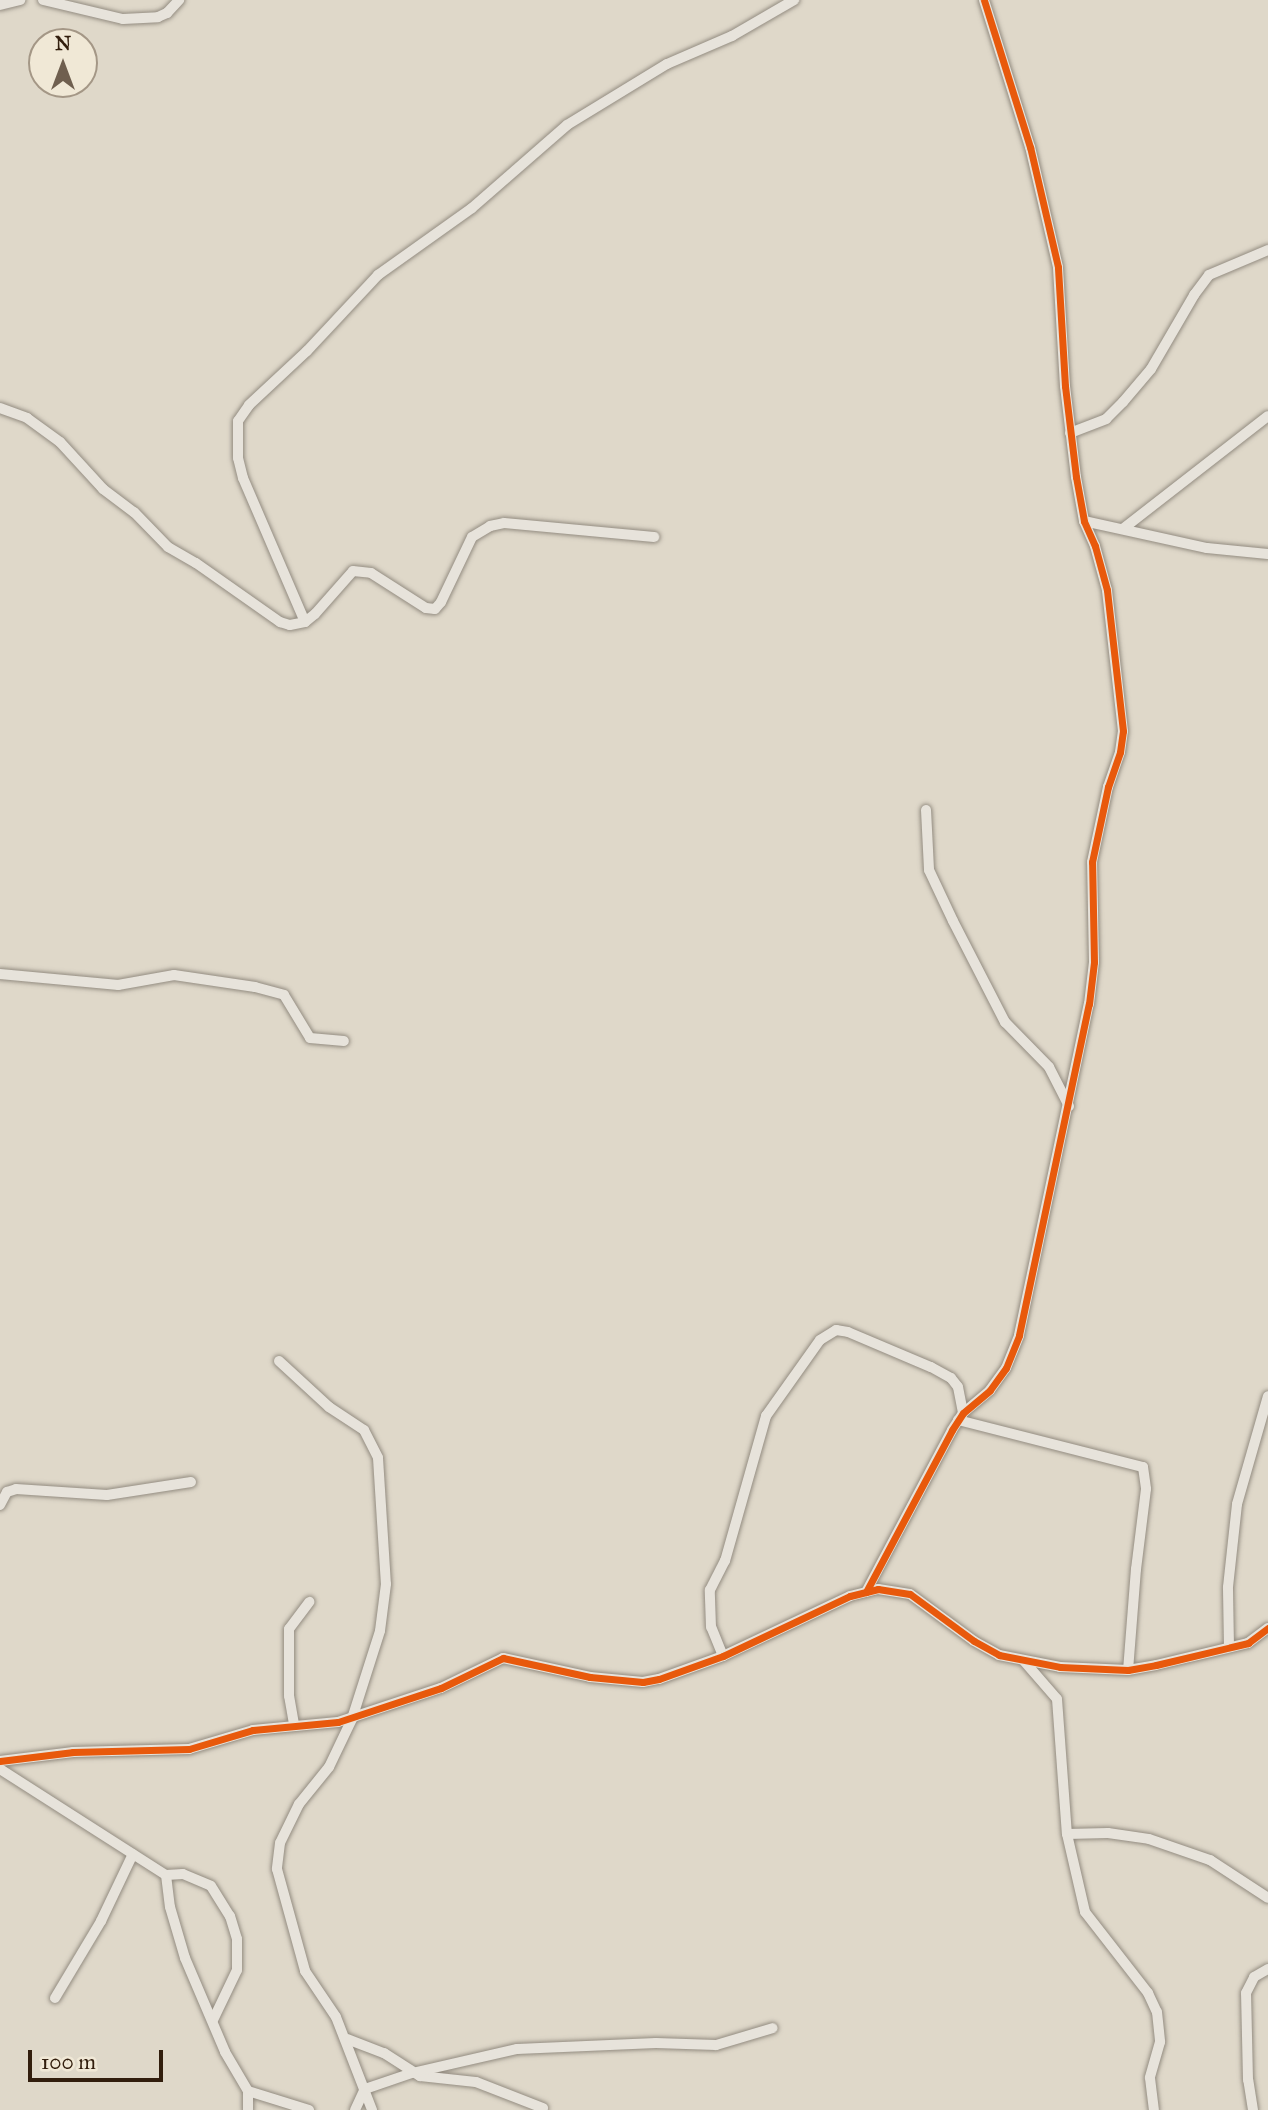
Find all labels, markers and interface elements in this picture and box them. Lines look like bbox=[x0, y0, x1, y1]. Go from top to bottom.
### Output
north arrow bbox=[28, 28, 98, 98]
text: N bbox=[55, 32, 71, 55]
scale bar bbox=[32, 2036, 166, 2080]
text: 100 m bbox=[41, 2049, 96, 2075]

